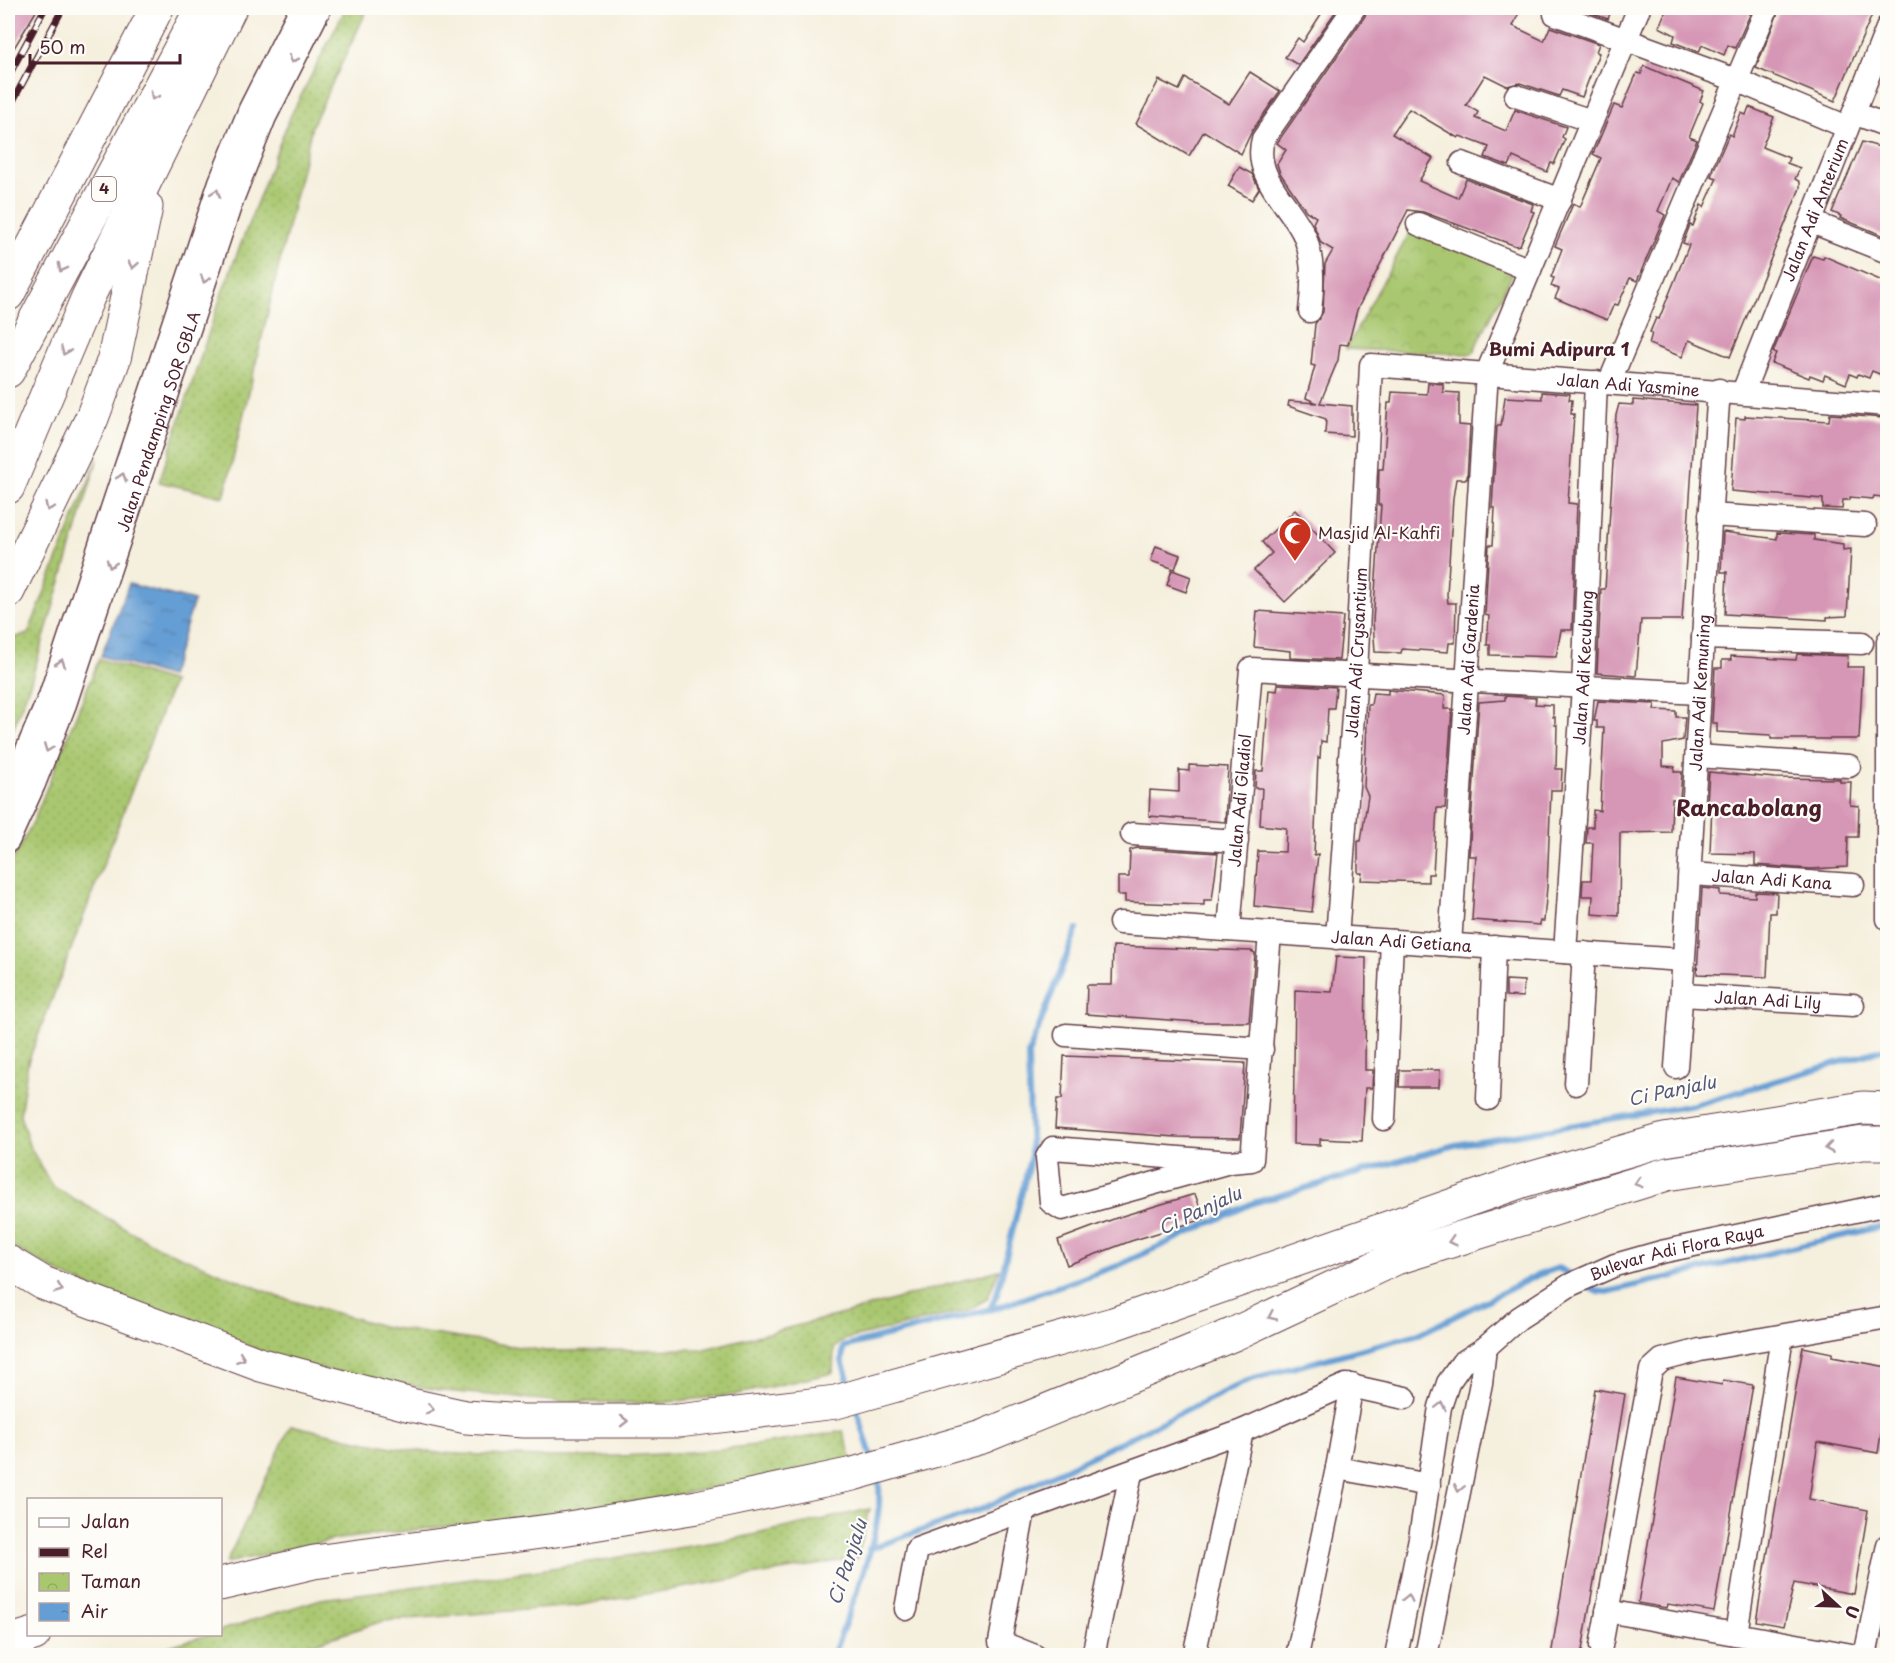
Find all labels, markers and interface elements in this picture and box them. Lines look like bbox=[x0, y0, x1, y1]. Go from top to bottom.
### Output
scale bar bbox=[30, 27, 180, 65]
text: 50 m bbox=[39, 33, 86, 60]
one-way arrow bbox=[289, 53, 300, 64]
one-way arrow bbox=[150, 90, 161, 100]
street label: Jalan Adi Anterium bbox=[1775, 134, 1853, 285]
road number: 4 bbox=[92, 177, 116, 201]
one-way arrow bbox=[209, 188, 221, 199]
one-way arrow bbox=[127, 260, 140, 270]
one-way arrow bbox=[58, 261, 69, 272]
one-way arrow bbox=[199, 273, 212, 284]
street label: Jalan Pendamping SOR GBLA bbox=[110, 307, 206, 535]
district label: Bumi Adipura 1 bbox=[1489, 335, 1630, 362]
one-way arrow bbox=[60, 344, 72, 355]
street label: Jalan Adi Yasmine bbox=[1556, 366, 1701, 401]
one-way arrow bbox=[115, 472, 127, 483]
one-way arrow bbox=[45, 501, 57, 512]
mosque icon: Masjid Al-Kahfi bbox=[1277, 515, 1313, 562]
place label: Masjid Al-Kahfi bbox=[1318, 520, 1440, 544]
one-way arrow bbox=[106, 558, 118, 569]
street label: Jalan Adi Crysantium bbox=[1338, 567, 1372, 739]
street label: Jalan Adi Gardenia bbox=[1451, 583, 1484, 736]
street label: Jalan Adi Kecubung bbox=[1566, 590, 1598, 746]
street label: Jalan Adi Kemuning bbox=[1683, 614, 1715, 772]
one-way arrow bbox=[54, 658, 66, 669]
street label: Jalan Adi Gladiol bbox=[1221, 733, 1256, 868]
one-way arrow bbox=[43, 742, 55, 753]
district label: Rancabolang bbox=[1676, 790, 1822, 823]
street label: Jalan Adi Kana bbox=[1711, 862, 1834, 895]
street label: Jalan Adi Getiana bbox=[1330, 924, 1473, 957]
street label: Jalan Adi Lily bbox=[1714, 984, 1822, 1014]
water label: Ci Panjalu bbox=[1625, 1067, 1719, 1112]
one-way arrow bbox=[1825, 1142, 1834, 1154]
one-way arrow bbox=[1633, 1176, 1644, 1188]
water label: Ci Panjalu bbox=[1153, 1178, 1246, 1241]
street label: Bulevar Adi Flora Raya bbox=[1585, 1218, 1766, 1286]
one-way arrow bbox=[1447, 1234, 1458, 1246]
one-way arrow bbox=[53, 1282, 64, 1295]
one-way arrow bbox=[1268, 1309, 1279, 1321]
one-way arrow bbox=[235, 1351, 246, 1363]
one-way arrow bbox=[1434, 1401, 1447, 1411]
one-way arrow bbox=[424, 1402, 434, 1415]
one-way arrow bbox=[619, 1415, 628, 1427]
one-way arrow bbox=[1453, 1483, 1466, 1493]
legend bbox=[27, 1498, 222, 1636]
text: Jalan bbox=[81, 1507, 130, 1534]
water label: Ci Panjalu bbox=[820, 1514, 873, 1608]
text: Rel bbox=[81, 1537, 108, 1564]
text: Taman bbox=[81, 1567, 141, 1594]
north arrow bbox=[1808, 1576, 1868, 1636]
one-way arrow bbox=[1400, 1594, 1413, 1604]
text: Air bbox=[81, 1597, 109, 1624]
text: U bbox=[1839, 1602, 1866, 1622]

